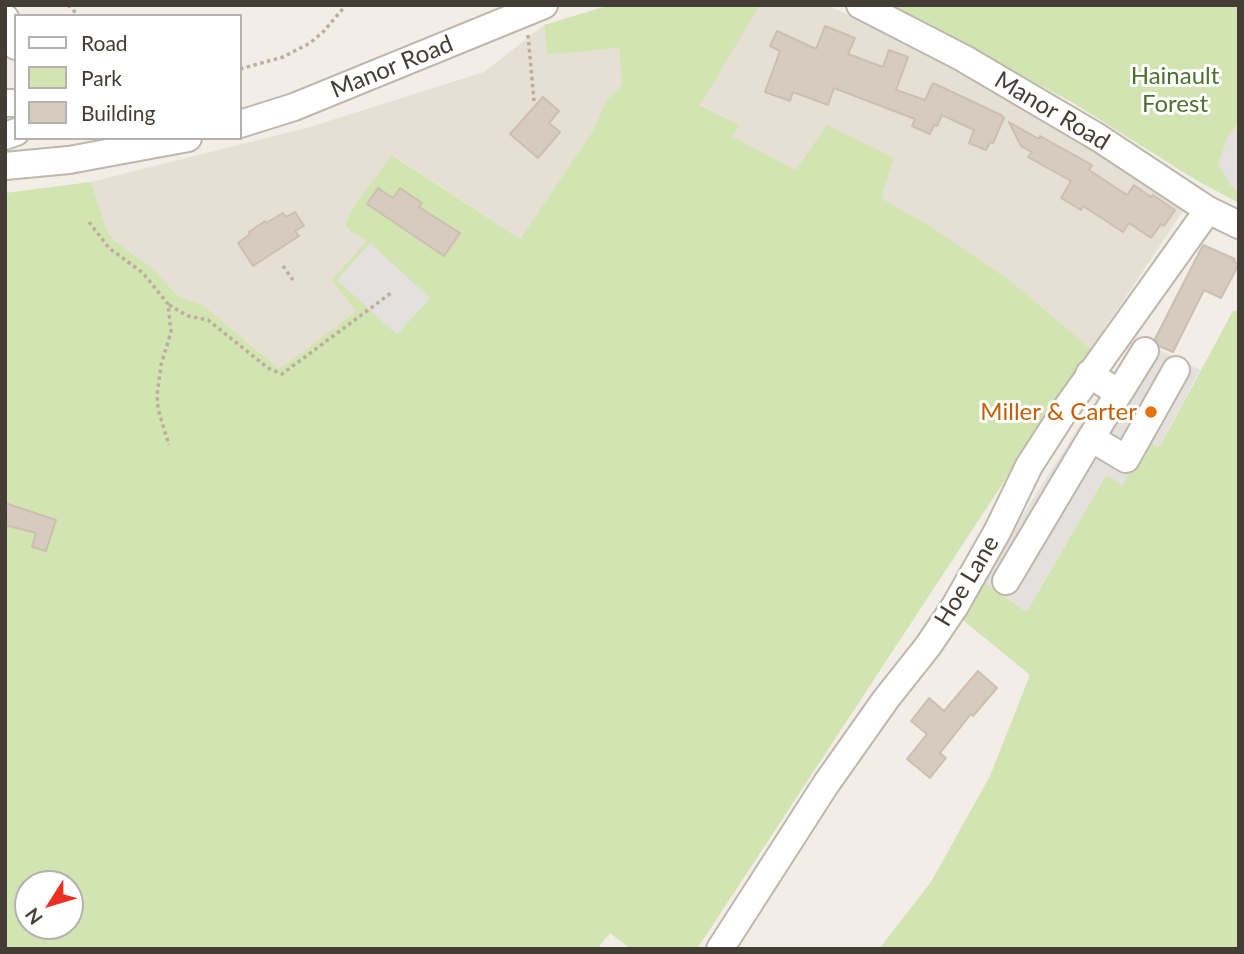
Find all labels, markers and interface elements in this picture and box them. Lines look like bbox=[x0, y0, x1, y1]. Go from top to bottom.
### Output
legend bbox=[14, 14, 242, 140]
street label: Manor Road bbox=[327, 29, 457, 105]
text: Road bbox=[81, 30, 128, 55]
park label: Hainault Forest bbox=[1131, 62, 1219, 118]
text: Park bbox=[81, 65, 122, 90]
street label: Manor Road bbox=[989, 65, 1115, 157]
text: Building bbox=[81, 100, 156, 125]
place label: Miller & Carter bbox=[980, 398, 1137, 426]
marker: Miller & Carter bbox=[1143, 404, 1159, 420]
street label: Hoe Lane bbox=[929, 530, 1005, 632]
north arrow bbox=[14, 870, 84, 940]
text: N bbox=[20, 904, 47, 930]

